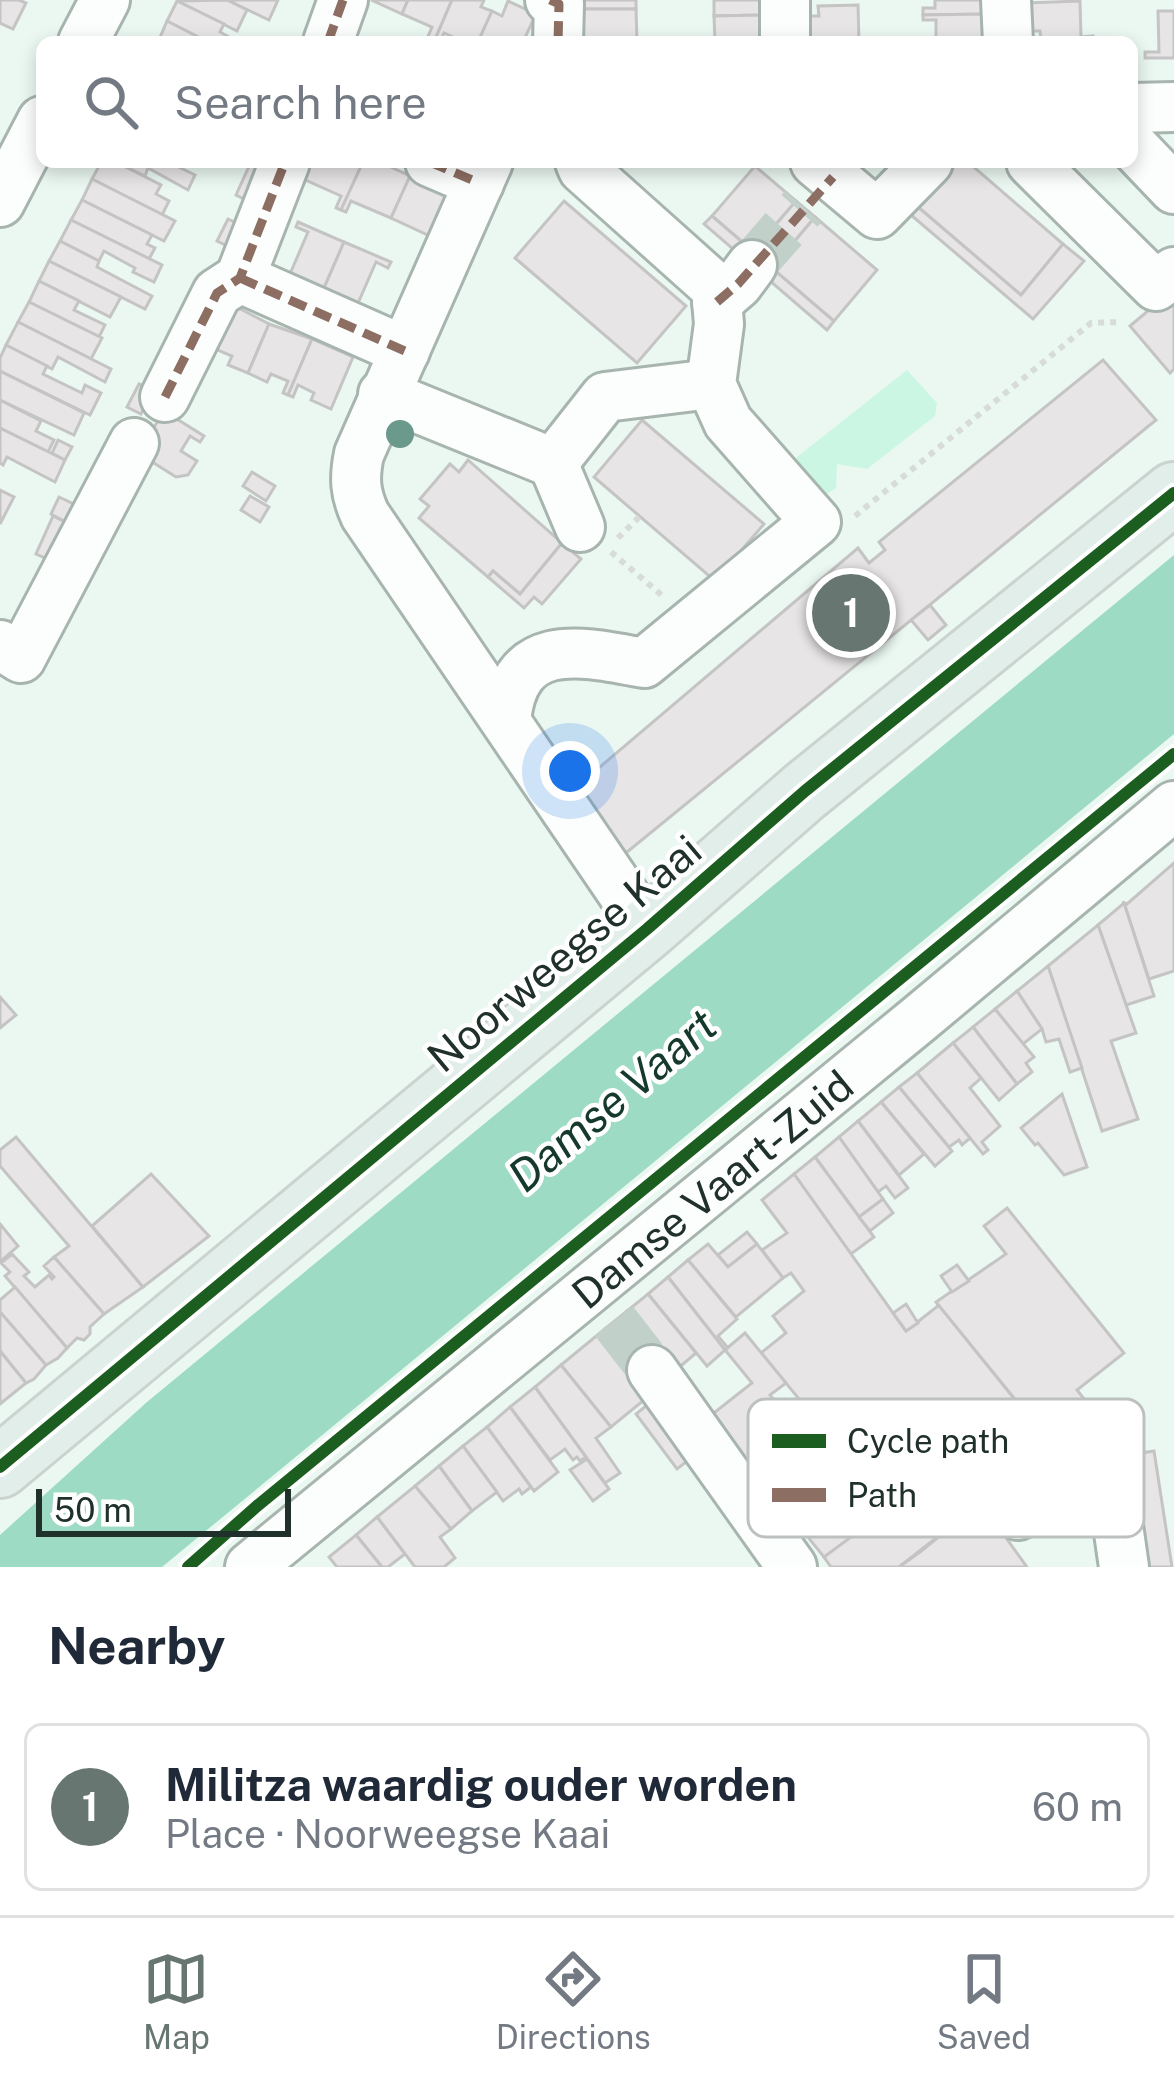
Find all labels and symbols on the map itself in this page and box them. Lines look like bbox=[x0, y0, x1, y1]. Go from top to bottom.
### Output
pin: 1 bbox=[812, 568, 890, 658]
your location bbox=[540, 741, 600, 801]
street label: Noorweegse Kaai bbox=[418, 825, 710, 1081]
water label: Damse Vaart bbox=[497, 998, 727, 1202]
street label: Damse Vaart-Zuid bbox=[562, 1060, 862, 1318]
legend bbox=[748, 1399, 1144, 1537]
text: Cycle path bbox=[847, 1422, 1009, 1460]
text: Path bbox=[847, 1476, 917, 1514]
scale bar bbox=[36, 1483, 291, 1536]

